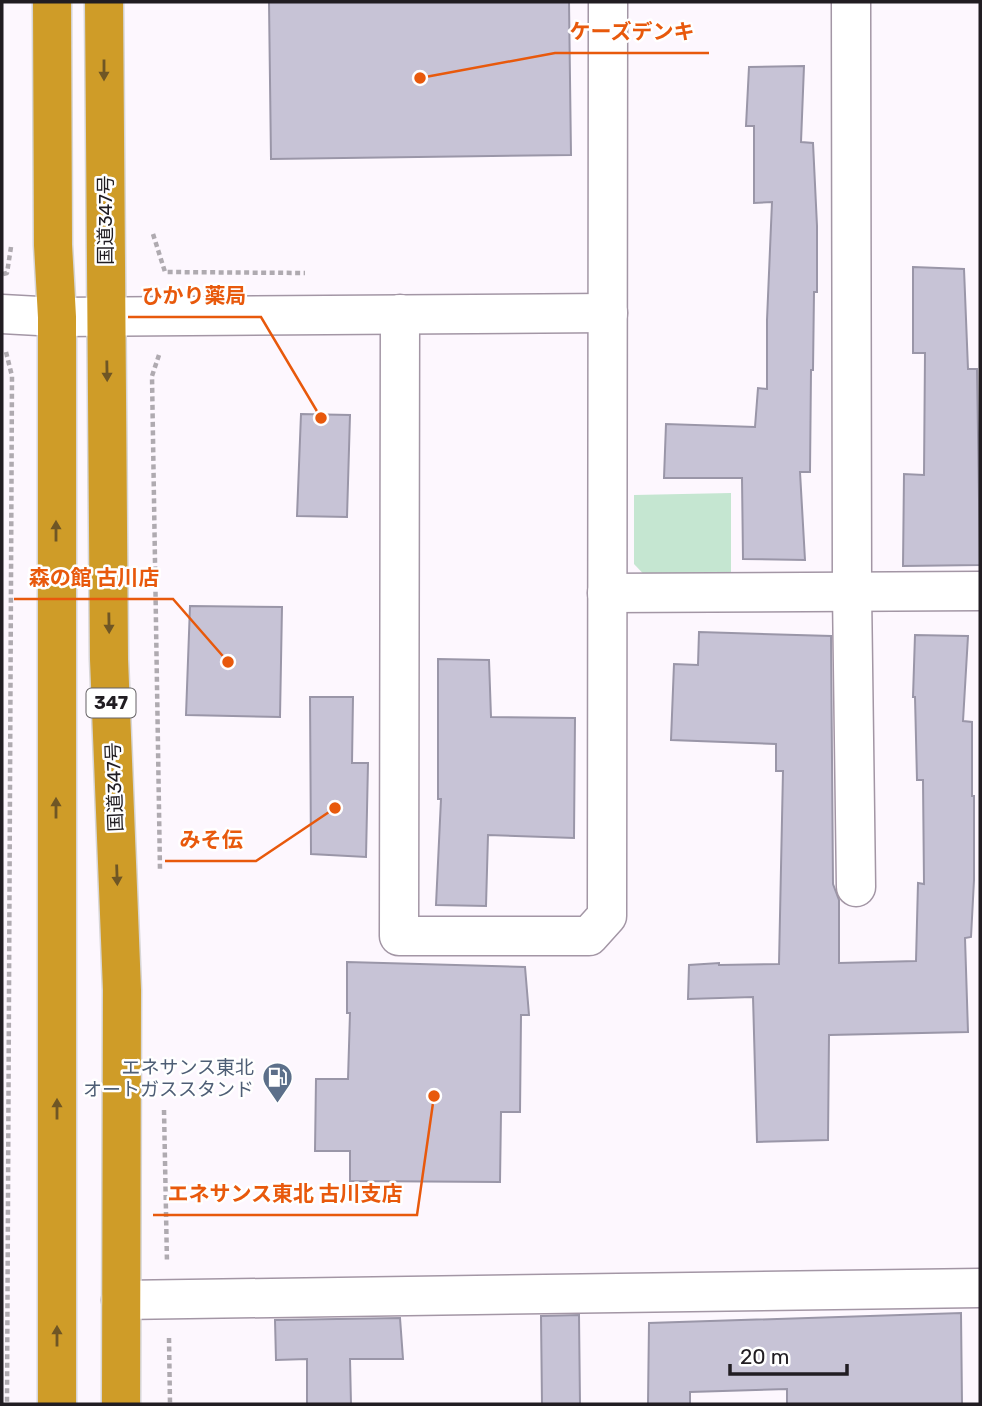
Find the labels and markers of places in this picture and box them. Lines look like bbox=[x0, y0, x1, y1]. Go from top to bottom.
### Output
callout: ケーズデンキ bbox=[555, 11, 709, 53]
callout: ひかり薬局 bbox=[128, 275, 261, 317]
callout: 森の館 古川店 bbox=[14, 557, 173, 599]
callout: みそ伝 bbox=[165, 819, 256, 861]
place label: エネサンス東北 オートガススタンド bbox=[83, 1056, 254, 1101]
fuel station icon: エネサンス東北 オートガススタンド bbox=[260, 1061, 294, 1105]
callout: エネサンス東北 古川支店 bbox=[153, 1173, 417, 1215]

